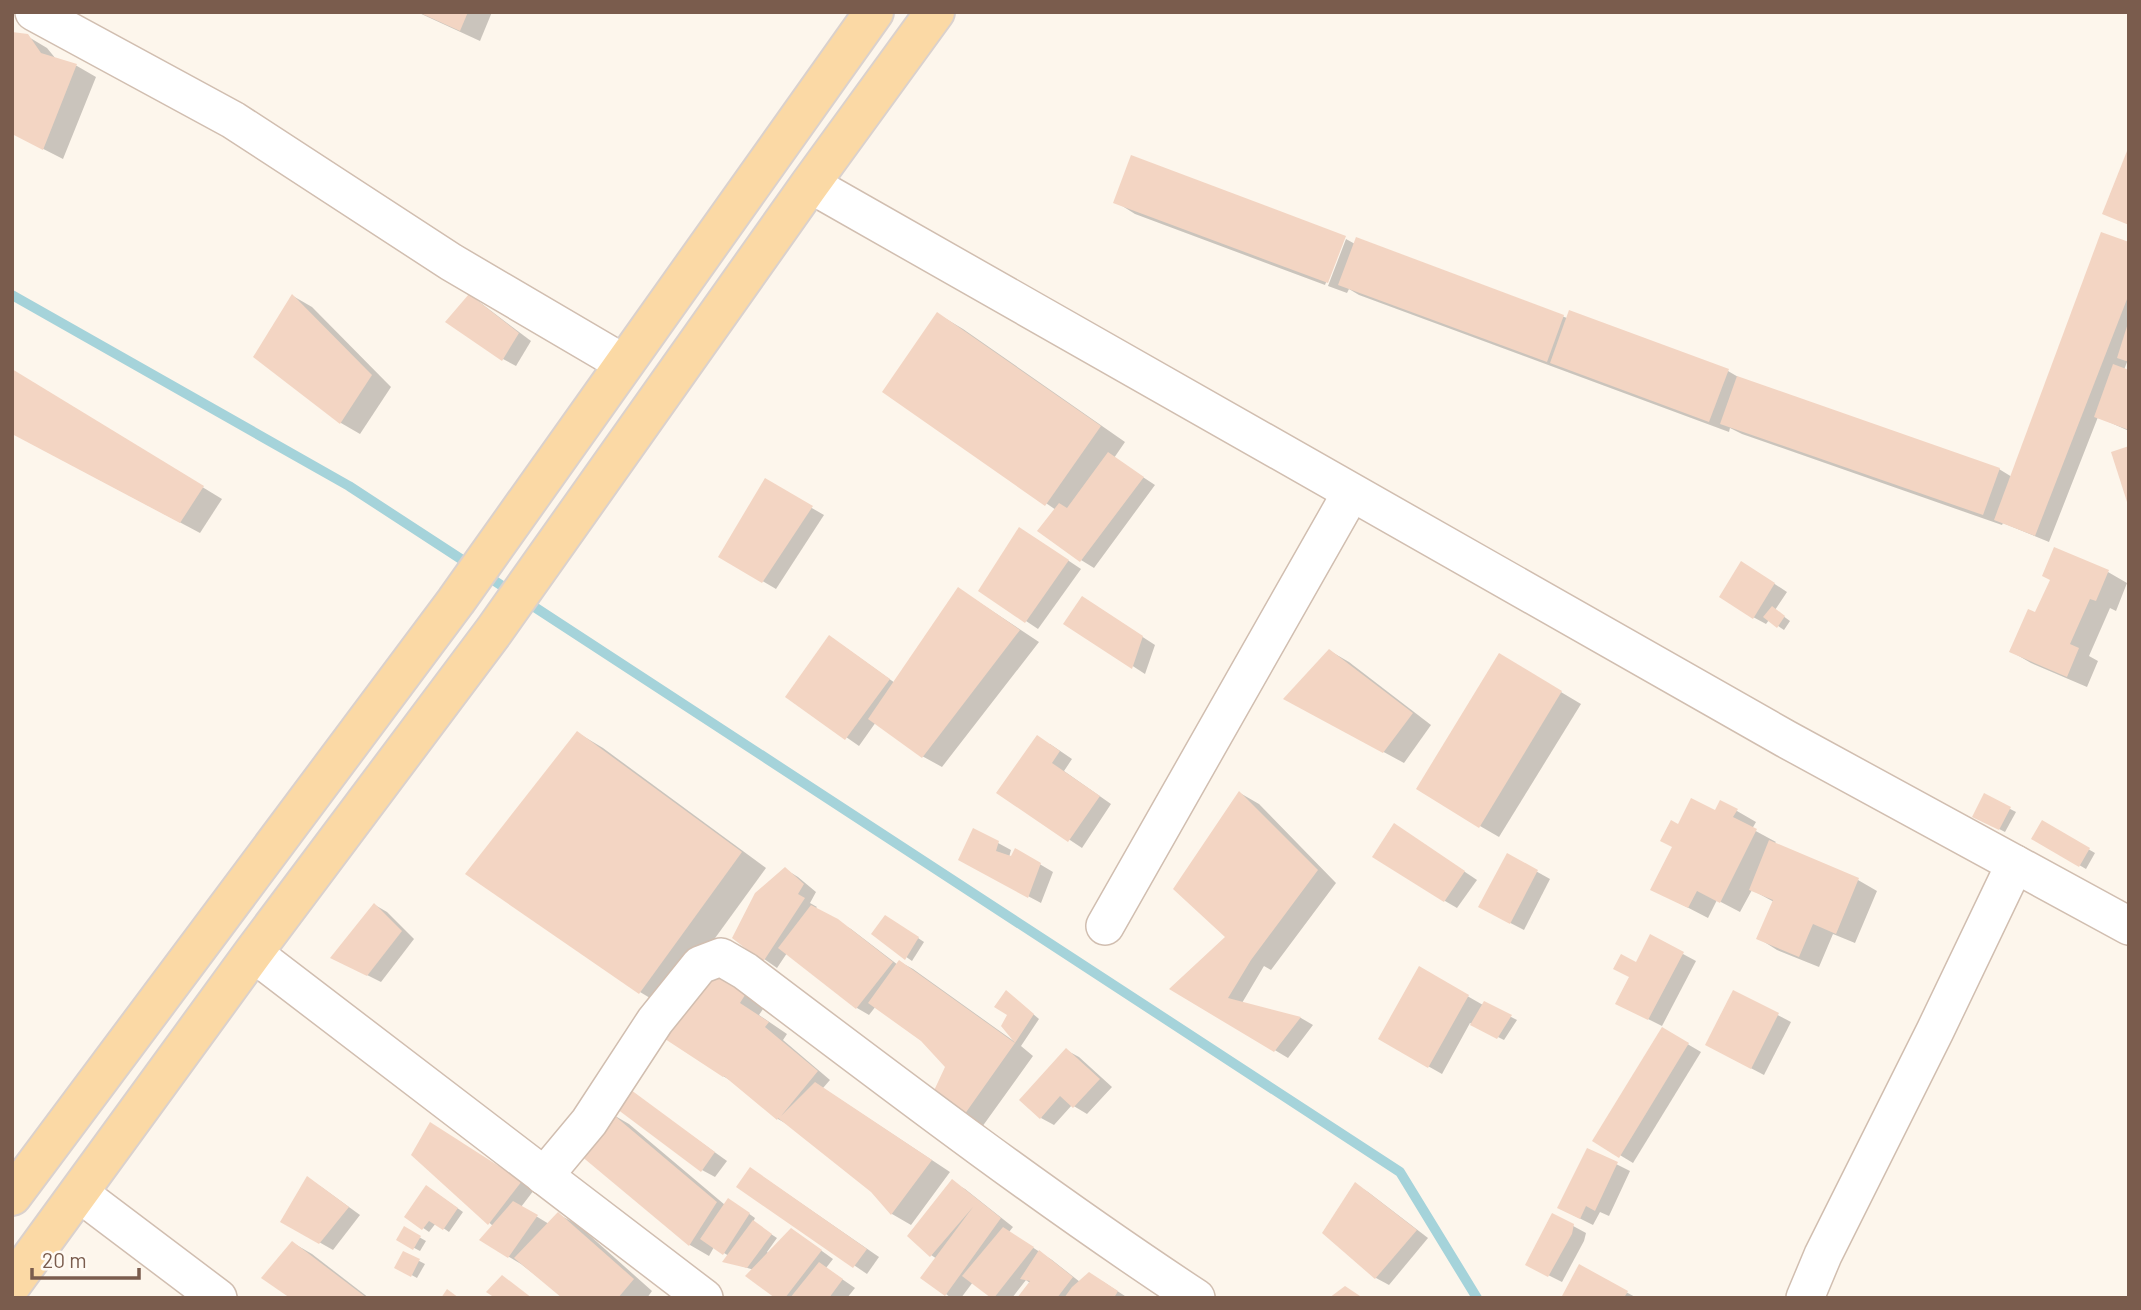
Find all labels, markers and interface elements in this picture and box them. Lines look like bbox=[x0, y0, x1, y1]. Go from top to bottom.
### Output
scale bar bbox=[32, 1236, 138, 1280]
text: 20 m bbox=[42, 1247, 87, 1272]

